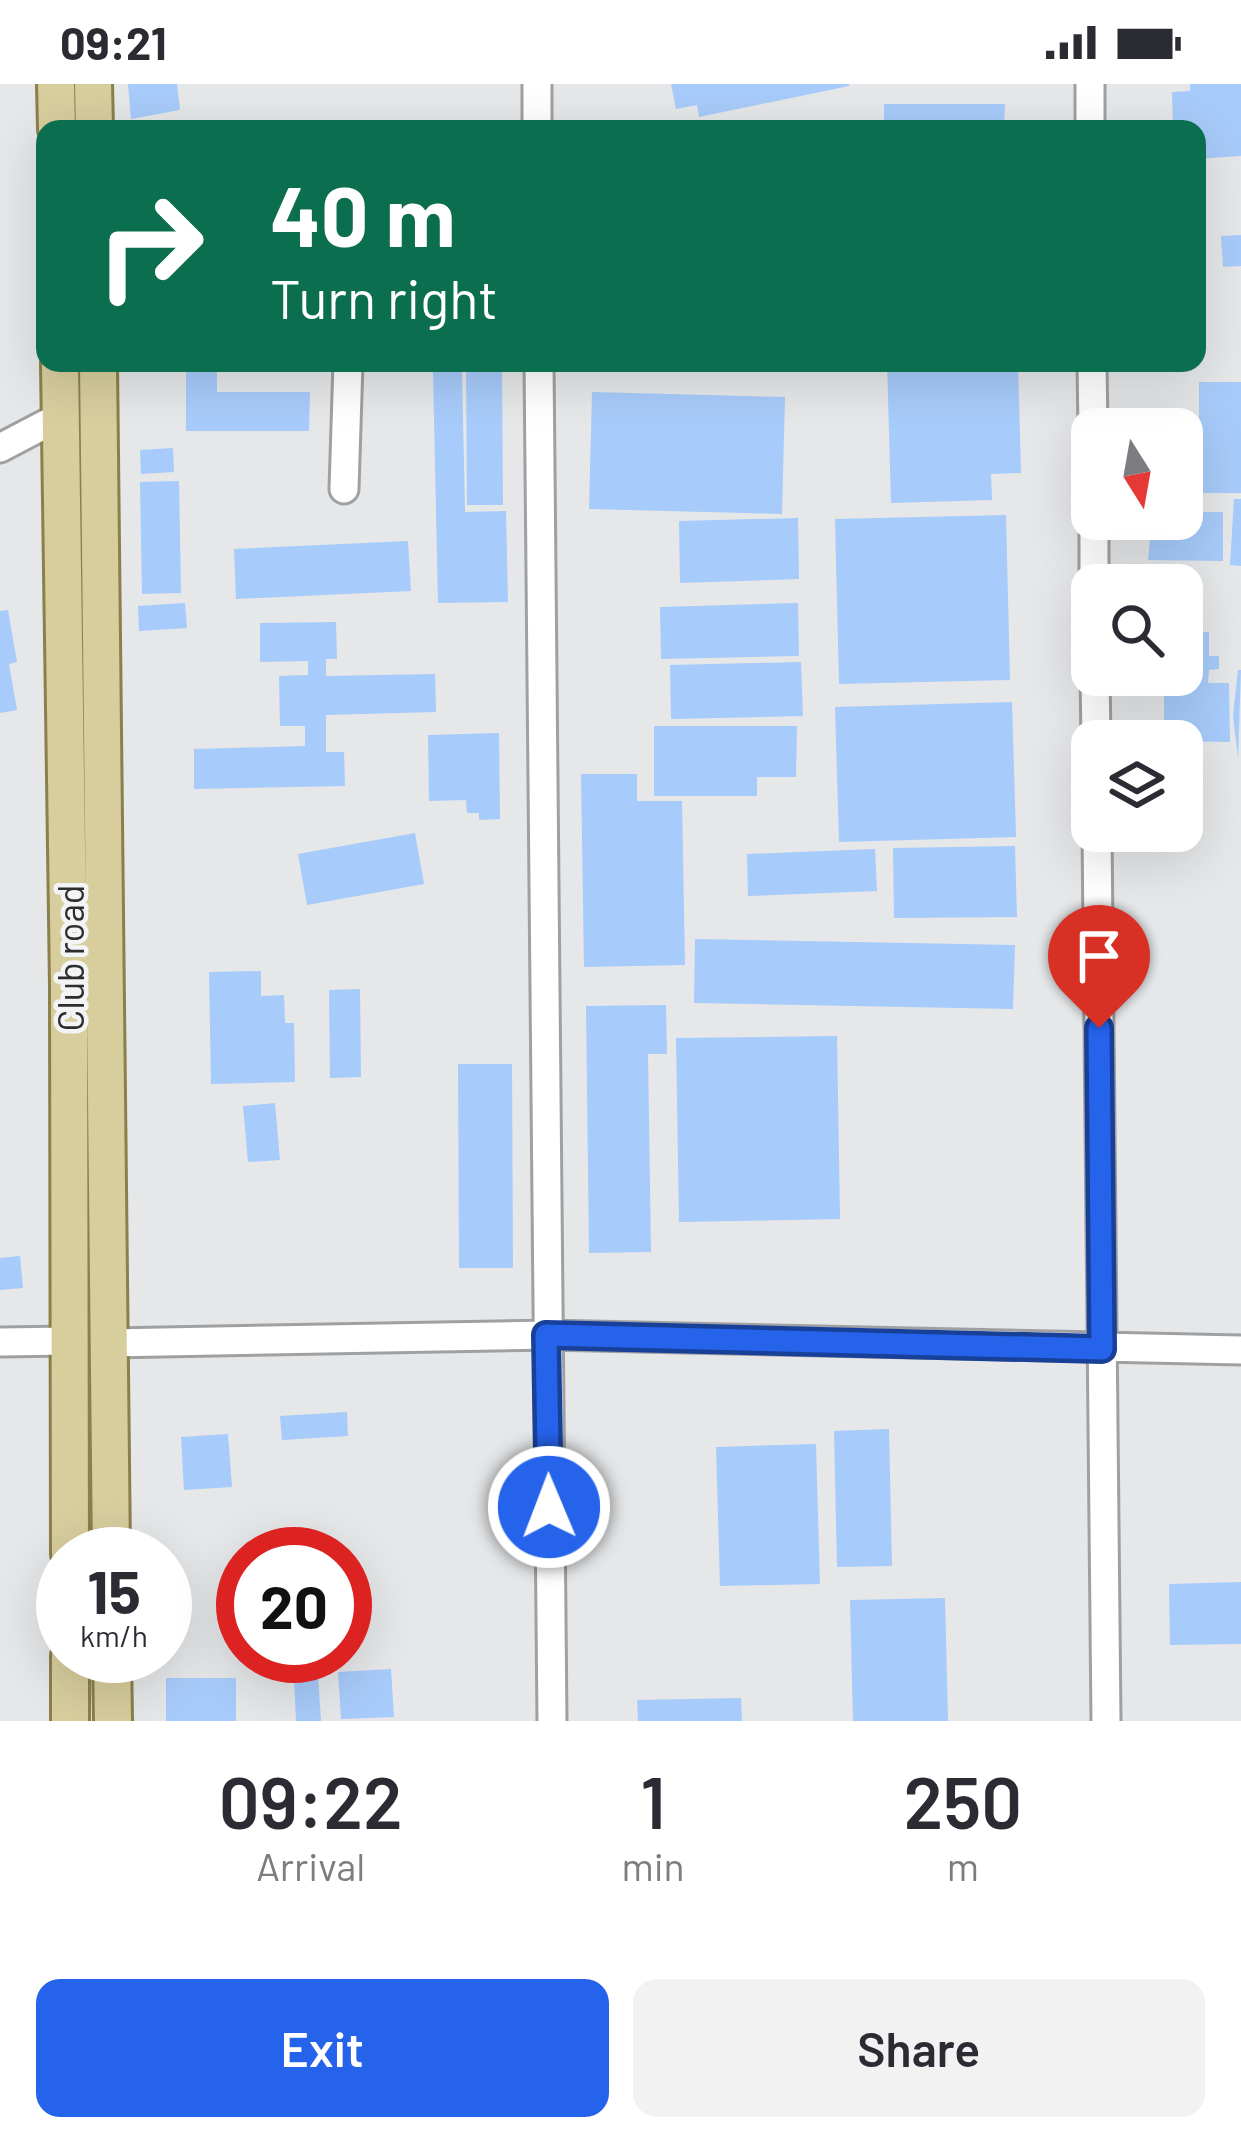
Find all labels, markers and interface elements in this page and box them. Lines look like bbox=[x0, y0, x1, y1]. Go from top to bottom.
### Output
text: 09:21 bbox=[60, 15, 167, 69]
text: 40 m bbox=[270, 163, 456, 264]
icon: right bbox=[72, 168, 228, 324]
text: Turn right bbox=[270, 265, 498, 330]
north arrow bbox=[1071, 408, 1203, 540]
map controls bbox=[1071, 408, 1203, 852]
button: search bbox=[1071, 564, 1203, 696]
button: layers bbox=[1071, 720, 1203, 852]
street label: Club road bbox=[48, 885, 91, 1031]
pin bbox=[1048, 905, 1150, 1028]
icon: arrive bbox=[1066, 923, 1132, 989]
position arrow bbox=[486, 1444, 612, 1570]
speed limit sign: 20 bbox=[216, 1527, 372, 1683]
text: 15 bbox=[87, 1554, 141, 1626]
text: km/h bbox=[80, 1617, 148, 1653]
text: 09:22 bbox=[219, 1757, 403, 1843]
text: 1 bbox=[640, 1757, 666, 1843]
text: 250 bbox=[903, 1757, 1022, 1843]
text: Arrival bbox=[256, 1842, 365, 1889]
text: min bbox=[621, 1842, 685, 1889]
text: m bbox=[947, 1842, 979, 1889]
button: Exit bbox=[36, 1979, 609, 2117]
button: Share bbox=[633, 1979, 1205, 2117]

